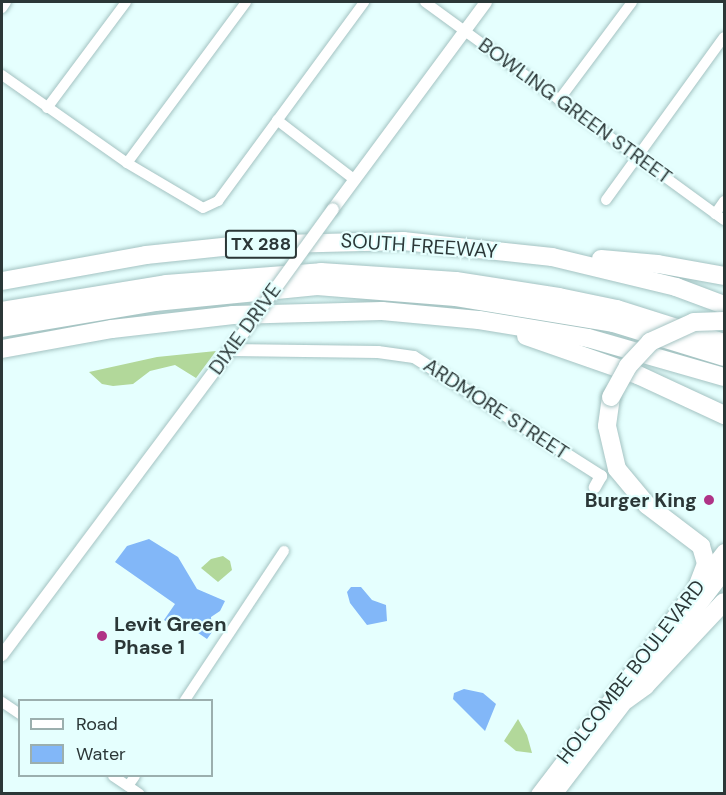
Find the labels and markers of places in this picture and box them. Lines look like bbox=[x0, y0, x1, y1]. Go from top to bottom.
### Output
place label: Burger King bbox=[585, 488, 697, 512]
marker: Burger King bbox=[702, 493, 716, 507]
place label: Levit Green Phase 1 bbox=[114, 612, 226, 659]
marker: Levit Green Phase 1 bbox=[95, 629, 109, 643]

